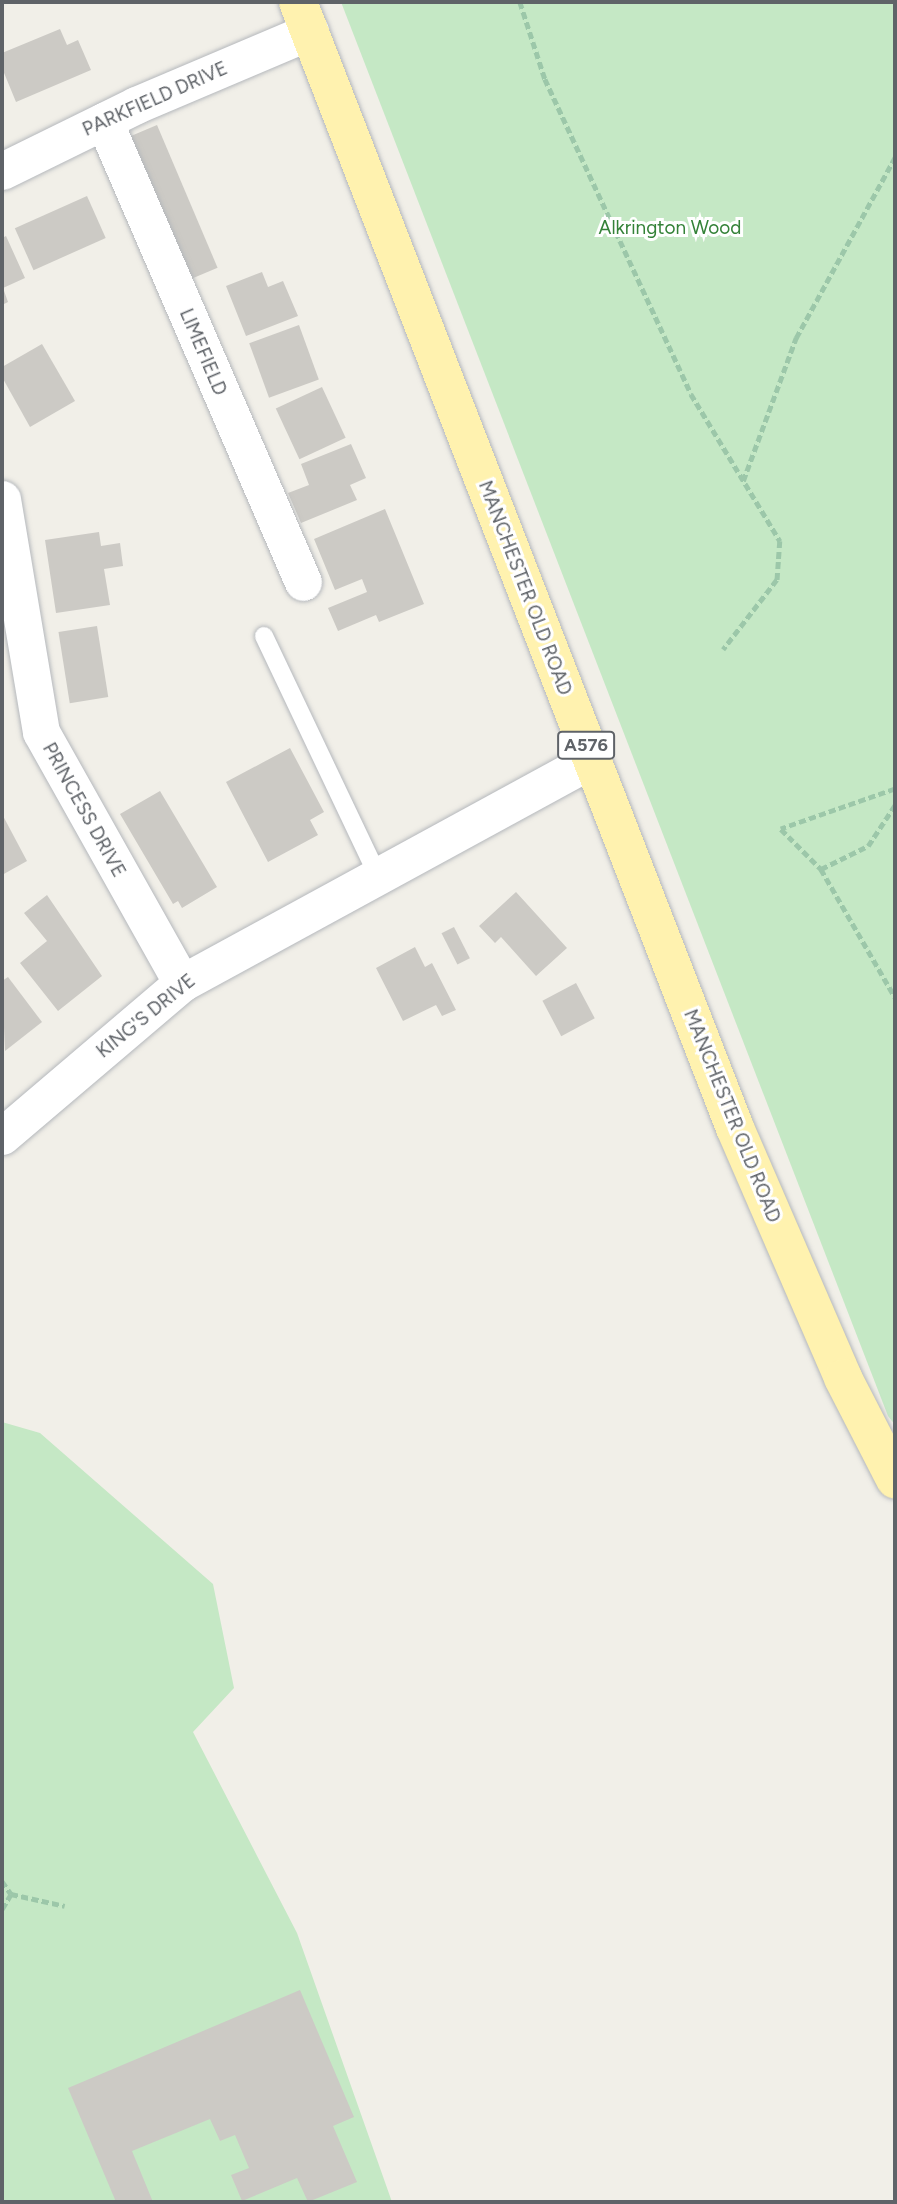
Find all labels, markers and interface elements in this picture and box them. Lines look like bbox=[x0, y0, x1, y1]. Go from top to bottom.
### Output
street label: PARKFIELD DRIVE bbox=[79, 57, 231, 141]
park label: Alkrington Wood bbox=[599, 217, 741, 239]
street label: LIMEFIELD bbox=[175, 305, 231, 399]
street label: MANCHESTER OLD ROAD bbox=[474, 478, 576, 698]
road number: A576 bbox=[556, 730, 616, 760]
street label: PRINCESS DRIVE bbox=[38, 739, 130, 881]
street label: KING'S DRIVE bbox=[92, 969, 200, 1063]
street label: MANCHESTER OLD ROAD bbox=[679, 1006, 785, 1226]

